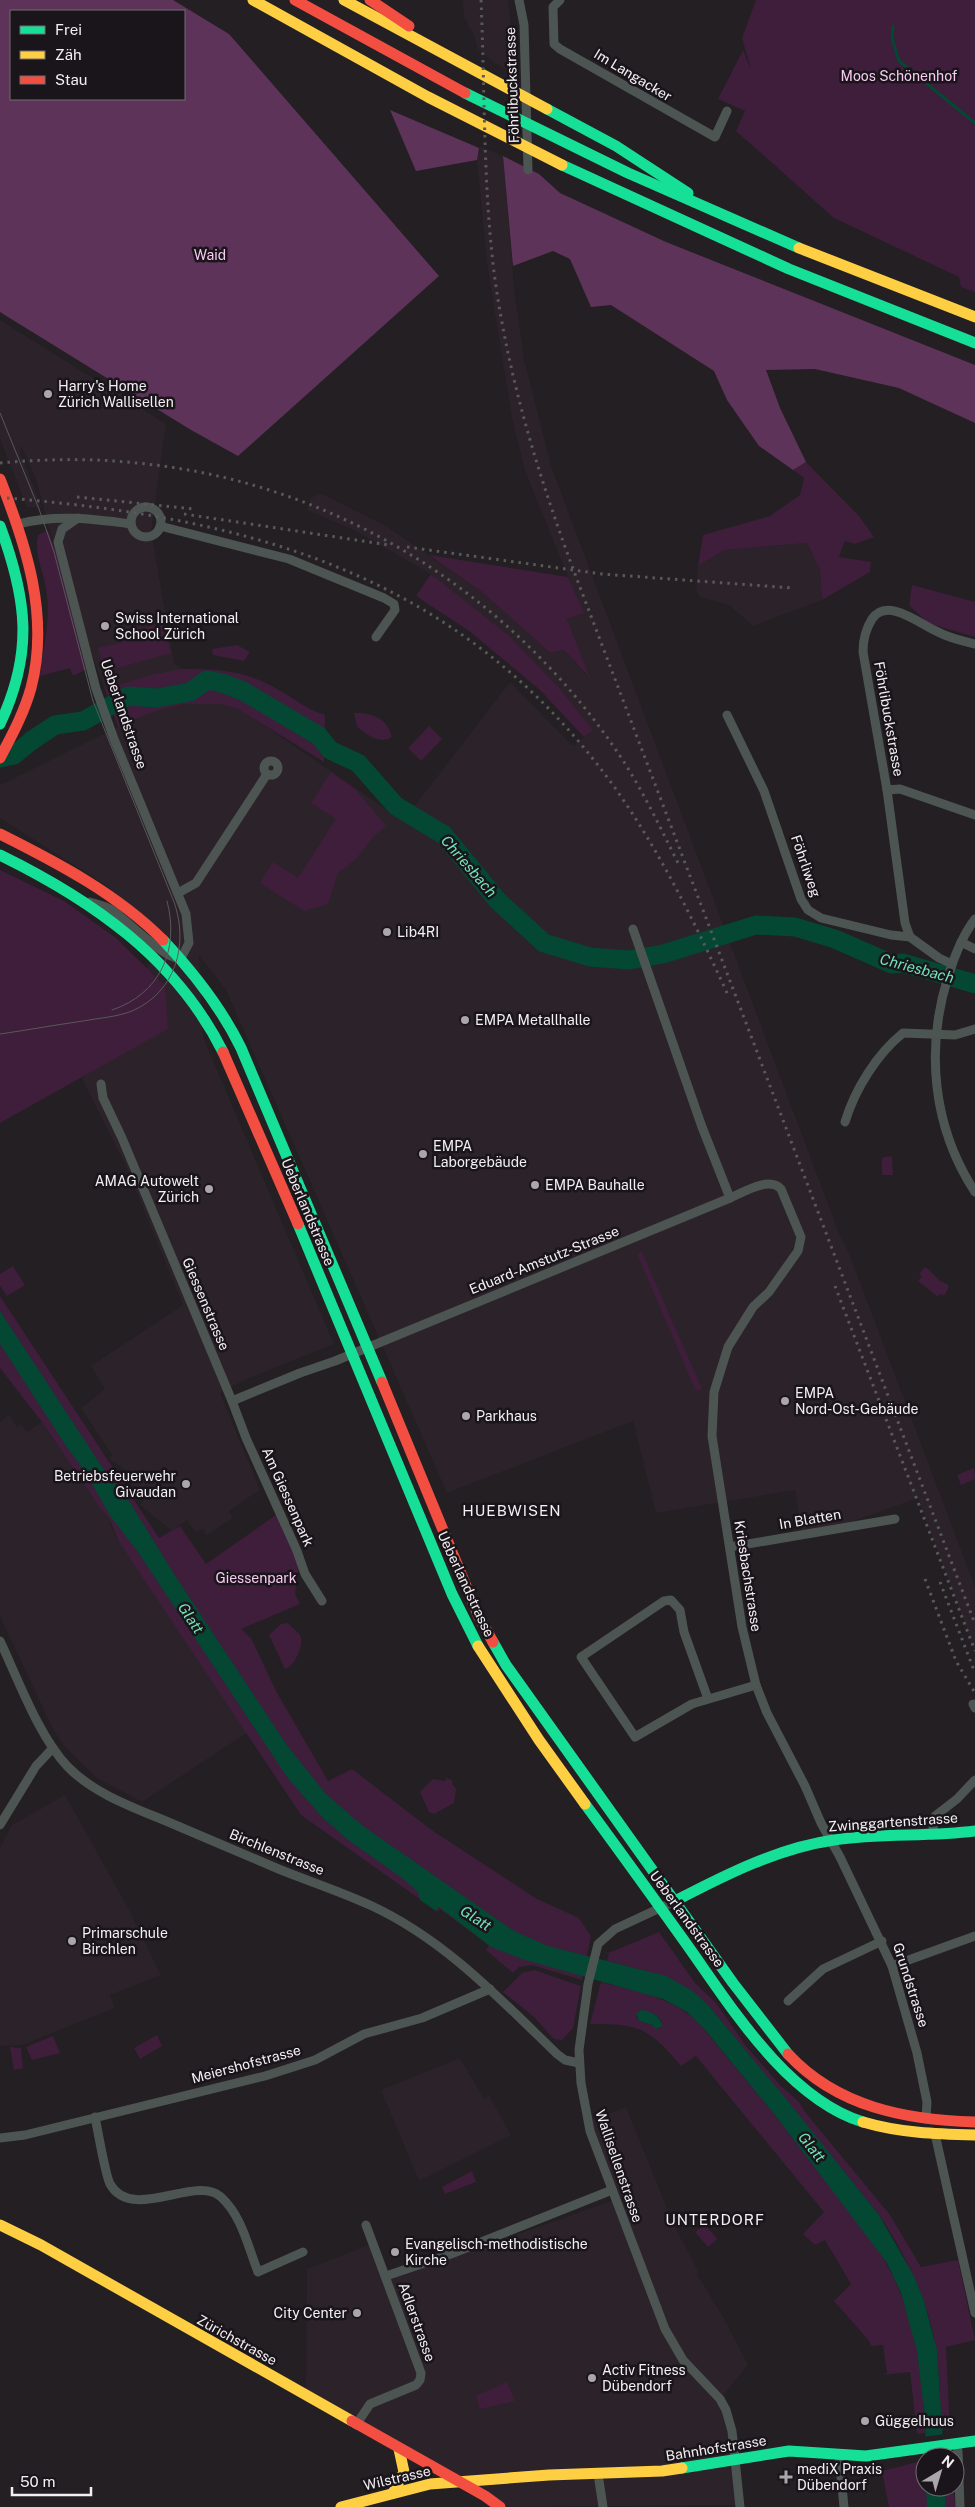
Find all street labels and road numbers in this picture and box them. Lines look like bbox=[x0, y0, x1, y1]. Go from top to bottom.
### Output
street label: Föhrlibuckstrasse bbox=[502, 27, 522, 143]
street label: Im Langacker bbox=[591, 46, 675, 104]
street label: Ueberlandstrasse bbox=[98, 657, 150, 771]
street label: Föhrlibuckstrasse bbox=[871, 660, 907, 778]
street label: Föhrliweg bbox=[788, 833, 824, 899]
street label: Ueberlandstrasse bbox=[278, 1156, 338, 1268]
street label: Eduard-Amstutz-Strasse bbox=[467, 1223, 621, 1297]
street label: Giessenstrasse bbox=[179, 1255, 233, 1353]
street label: Am Giessenpark bbox=[259, 1445, 317, 1549]
street label: In Blatten bbox=[778, 1506, 842, 1532]
street label: Kriesbachstrasse bbox=[731, 1519, 765, 1633]
street label: Ueberlandstrasse bbox=[434, 1528, 498, 1640]
street label: Zwinggartenstrasse bbox=[828, 1809, 958, 1835]
street label: Birchlenstrasse bbox=[227, 1826, 327, 1878]
street label: Ueberlandstrasse bbox=[647, 1868, 727, 1970]
street label: Grundstrasse bbox=[890, 1941, 932, 2029]
street label: Meiershofstrasse bbox=[190, 2042, 303, 2086]
street label: Wallisellenstrasse bbox=[592, 2107, 646, 2225]
street label: Adlerstrasse bbox=[395, 2280, 439, 2364]
street label: Zürichstrasse bbox=[194, 2311, 280, 2369]
street label: Bahnhofstrasse bbox=[664, 2432, 768, 2464]
street label: Wilstrasse bbox=[362, 2463, 432, 2493]

